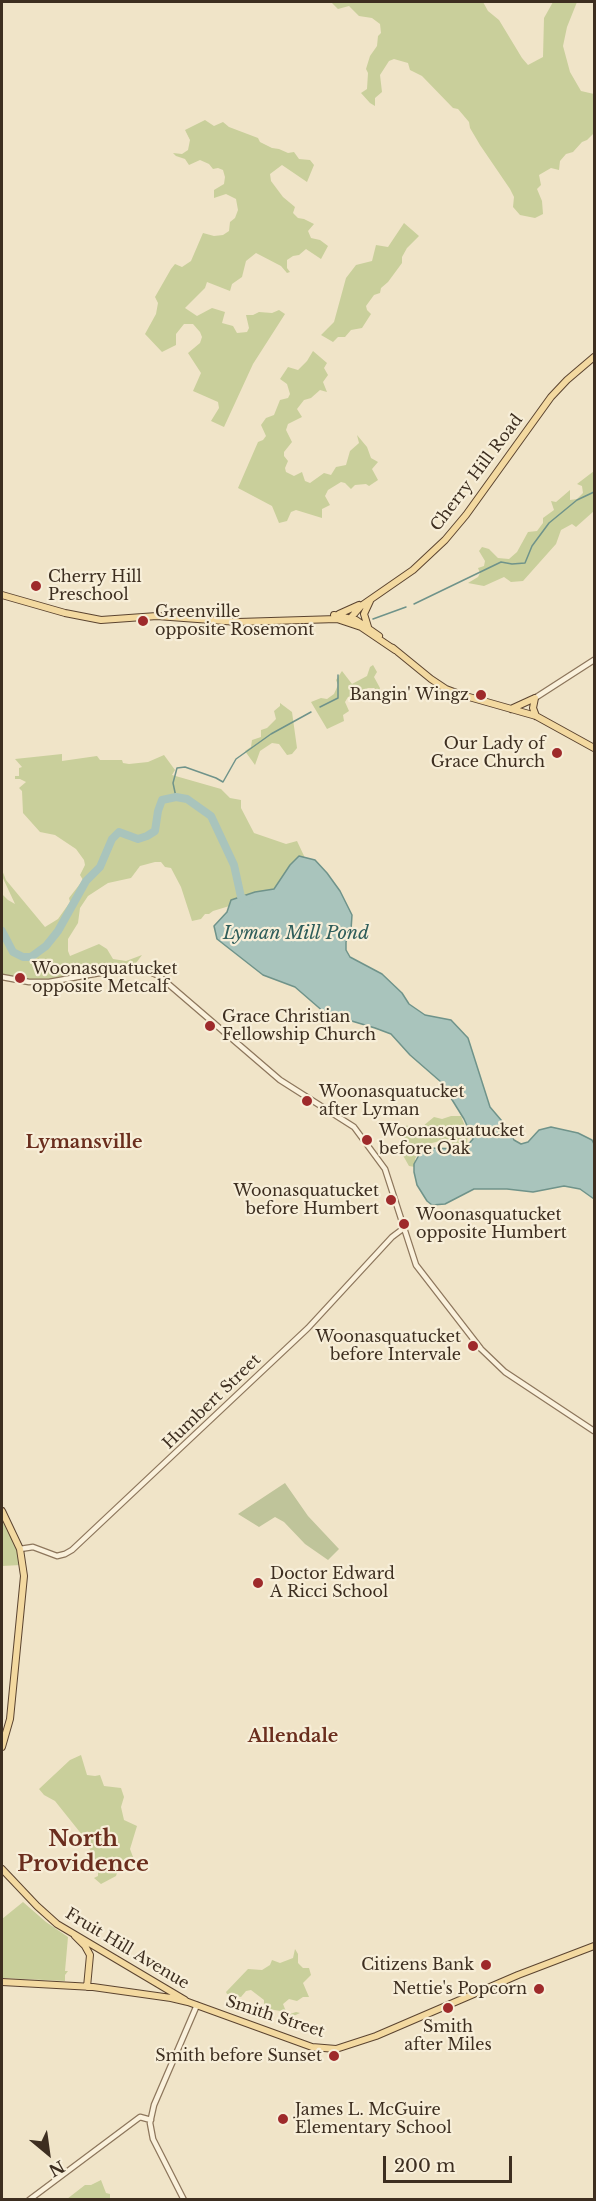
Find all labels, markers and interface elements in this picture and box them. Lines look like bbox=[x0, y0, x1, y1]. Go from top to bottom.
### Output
street label: Cherry Hill Road bbox=[427, 411, 527, 535]
place label: Cherry Hill Preschool bbox=[48, 567, 142, 605]
marker: Cherry Hill Preschool bbox=[29, 579, 43, 593]
place label: Greenville opposite Rosemont bbox=[155, 602, 314, 640]
marker: Greenville opposite Rosemont bbox=[136, 614, 150, 628]
place label: Bangin' Wingz bbox=[349, 685, 469, 705]
marker: Bangin' Wingz bbox=[474, 688, 488, 702]
place label: Our Lady of Grace Church bbox=[431, 734, 545, 772]
marker: Our Lady of Grace Church bbox=[550, 746, 564, 760]
water label: Lyman Mill Pond bbox=[223, 923, 369, 945]
place label: Woonasquatucket opposite Metcalf bbox=[32, 959, 177, 997]
marker: Woonasquatucket opposite Metcalf bbox=[13, 971, 27, 985]
place label: Grace Christian Fellowship Church bbox=[222, 1007, 376, 1045]
marker: Grace Christian Fellowship Church bbox=[203, 1019, 217, 1033]
place label: Woonasquatucket after Lyman bbox=[319, 1082, 464, 1120]
marker: Woonasquatucket after Lyman bbox=[300, 1094, 314, 1108]
place label: Woonasquatucket before Oak bbox=[379, 1121, 524, 1159]
district label: Lymansville bbox=[26, 1132, 142, 1154]
marker: Woonasquatucket before Oak bbox=[360, 1133, 374, 1147]
place label: Woonasquatucket before Humbert bbox=[234, 1181, 379, 1219]
marker: Woonasquatucket before Humbert bbox=[384, 1193, 398, 1207]
place label: Woonasquatucket opposite Humbert bbox=[416, 1205, 567, 1243]
marker: Woonasquatucket opposite Humbert bbox=[397, 1217, 411, 1231]
place label: Woonasquatucket before Intervale bbox=[316, 1327, 461, 1365]
marker: Woonasquatucket before Intervale bbox=[466, 1339, 480, 1353]
street label: Humbert Street bbox=[159, 1350, 265, 1454]
place label: Doctor Edward A Ricci School bbox=[270, 1564, 395, 1602]
marker: Doctor Edward A Ricci School bbox=[251, 1576, 265, 1590]
district label: Allendale bbox=[248, 1726, 338, 1748]
district label: North Providence bbox=[17, 1827, 149, 1879]
street label: Fruit Hill Avenue bbox=[62, 1904, 192, 1994]
place label: Citizens Bank bbox=[361, 1955, 474, 1975]
marker: Citizens Bank bbox=[479, 1958, 493, 1972]
place label: Nettie's Popcorn bbox=[393, 1979, 527, 1999]
marker: Nettie's Popcorn bbox=[532, 1982, 546, 1996]
street label: Smith Street bbox=[223, 1992, 327, 2042]
marker: Smith after Miles bbox=[441, 2001, 455, 2015]
place label: Smith after Miles bbox=[404, 2017, 492, 2055]
place label: Smith before Sunset bbox=[155, 2046, 322, 2066]
marker: Smith before Sunset bbox=[327, 2049, 341, 2063]
place label: James L. McGuire Elementary School bbox=[295, 2100, 452, 2138]
marker: James L. McGuire Elementary School bbox=[276, 2112, 290, 2126]
north arrow bbox=[18, 2123, 78, 2183]
scale bar bbox=[386, 2144, 515, 2182]
text: 200 m bbox=[394, 2155, 455, 2177]
text: N bbox=[45, 2156, 68, 2181]

